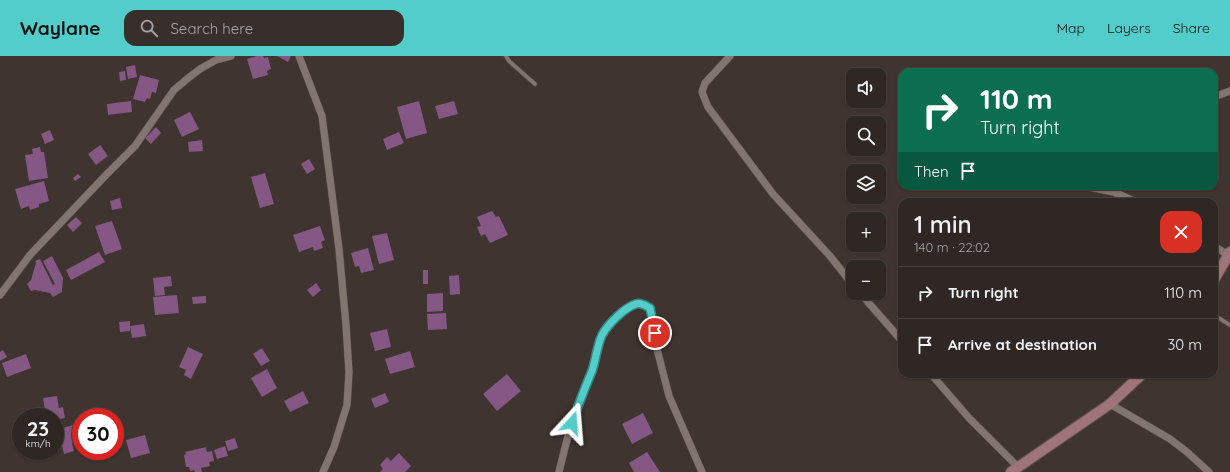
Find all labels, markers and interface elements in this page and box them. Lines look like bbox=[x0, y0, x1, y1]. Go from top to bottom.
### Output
search box bbox=[124, 10, 404, 46]
text: Waylane bbox=[20, 16, 100, 40]
icon: search bbox=[138, 17, 160, 39]
text: Search here bbox=[170, 19, 253, 38]
text: Map bbox=[1056, 19, 1085, 37]
text: Layers bbox=[1107, 19, 1151, 37]
text: Share bbox=[1173, 19, 1210, 37]
map controls bbox=[846, 68, 886, 300]
button: sound bbox=[846, 68, 886, 108]
text: 110 m bbox=[980, 81, 1053, 116]
icon: right bbox=[914, 84, 966, 136]
button: search bbox=[846, 116, 886, 156]
text: Turn right bbox=[980, 116, 1060, 139]
icon: arrive bbox=[957, 160, 979, 182]
text: Then bbox=[914, 162, 949, 181]
button: layers bbox=[846, 164, 886, 204]
text: 1 min bbox=[914, 209, 972, 239]
button: close bbox=[1160, 211, 1202, 253]
button: + bbox=[846, 212, 886, 252]
text: 140 m · 22:02 bbox=[914, 239, 990, 255]
button: − bbox=[846, 260, 886, 300]
icon: right bbox=[914, 282, 936, 304]
text: Turn right bbox=[948, 283, 1019, 302]
text: 110 m bbox=[1164, 283, 1202, 302]
pin bbox=[638, 316, 672, 350]
icon: arrive bbox=[644, 322, 666, 344]
icon: arrive bbox=[914, 334, 936, 356]
text: Arrive at destination bbox=[948, 335, 1097, 354]
text: 30 m bbox=[1167, 335, 1202, 354]
position arrow bbox=[551, 402, 593, 444]
speed limit sign: 30 bbox=[72, 408, 124, 460]
text: 23 bbox=[27, 416, 49, 441]
text: km/h bbox=[25, 437, 51, 450]

